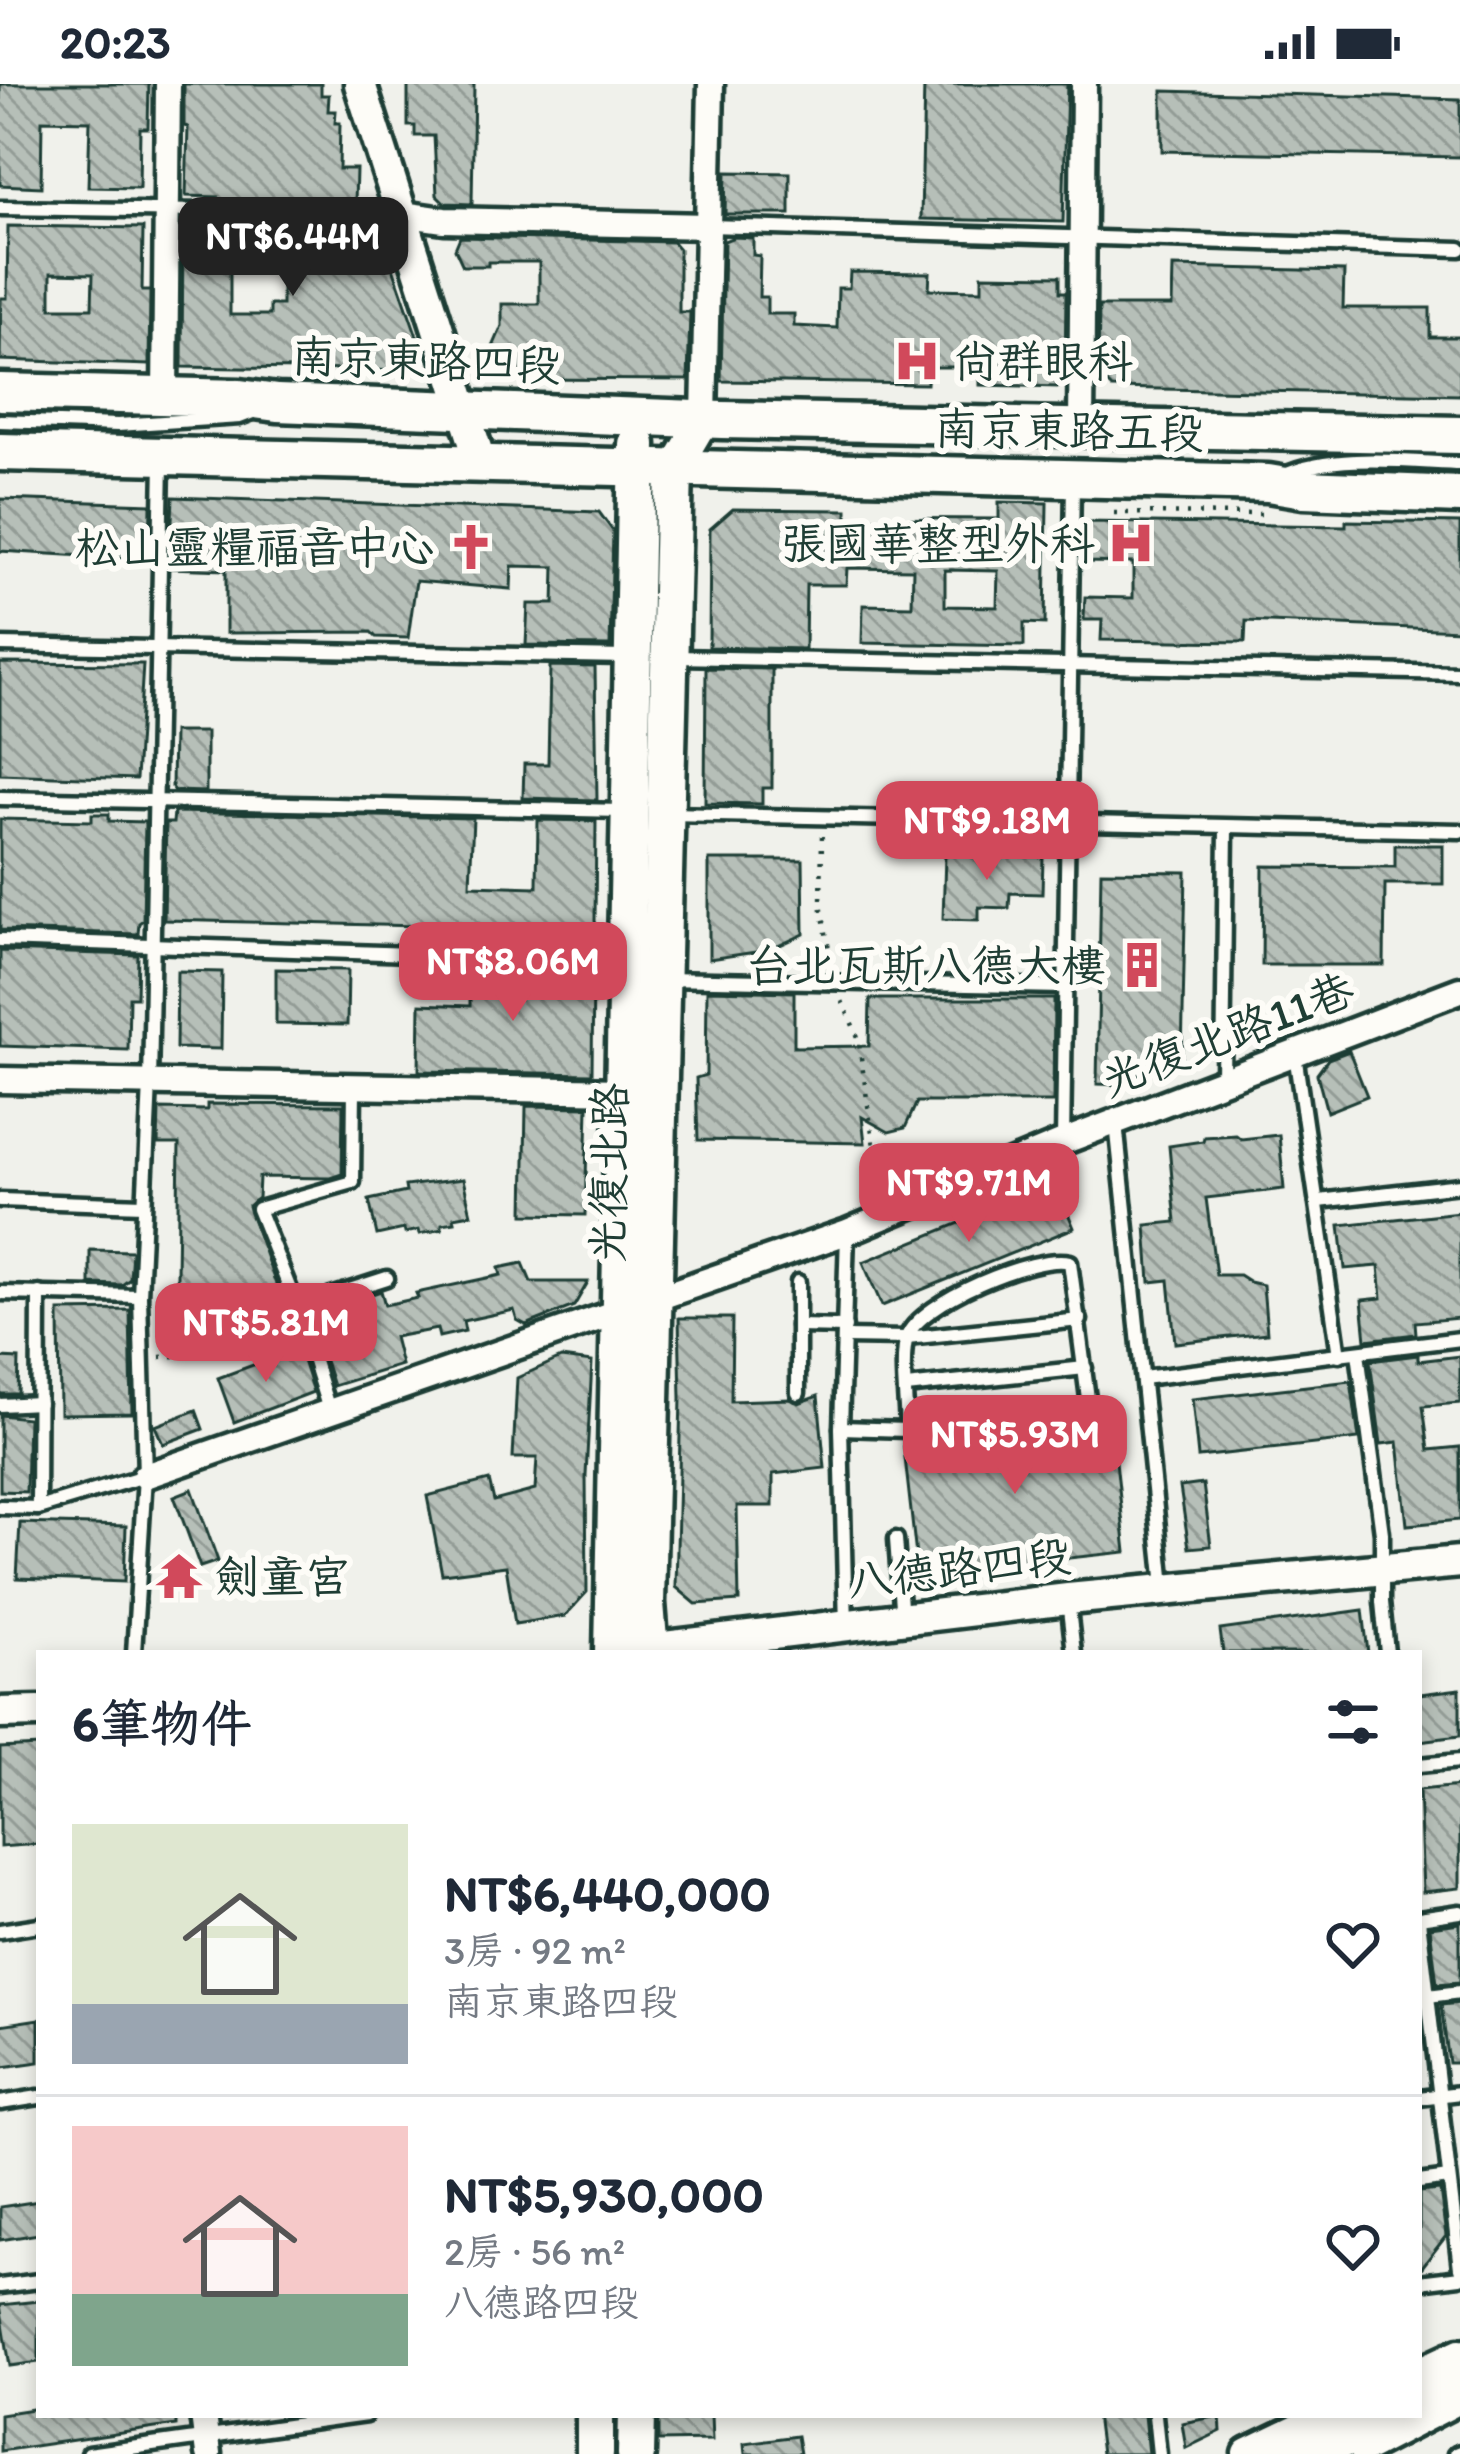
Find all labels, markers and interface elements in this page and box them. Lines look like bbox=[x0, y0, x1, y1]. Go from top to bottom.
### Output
text: 20:23 bbox=[60, 15, 171, 69]
pin: NT$6.44M bbox=[169, 197, 417, 299]
text: NT$6.44M bbox=[205, 212, 381, 259]
street label: 南京東路四段 bbox=[290, 328, 562, 392]
place label: 尚群眼科 bbox=[953, 334, 1133, 388]
hospital icon: 尚群眼科 bbox=[892, 336, 942, 386]
street label: 南京東路五段 bbox=[934, 401, 1204, 459]
place label: 張國華整型外科 bbox=[780, 516, 1095, 570]
hospital icon: 張國華整型外科 bbox=[1106, 518, 1156, 568]
place label: 松山靈糧福音中心 bbox=[75, 520, 435, 574]
church icon: 松山靈糧福音中心 bbox=[446, 522, 496, 572]
pin: NT$9.18M bbox=[863, 781, 1111, 883]
text: NT$9.18M bbox=[903, 796, 1071, 843]
pin: NT$8.06M bbox=[389, 922, 637, 1024]
text: NT$8.06M bbox=[426, 937, 600, 984]
place label: 台北瓦斯八德大樓 bbox=[746, 938, 1106, 992]
building icon: 台北瓦斯八德大樓 bbox=[1117, 940, 1167, 990]
street label: 光復北路11巷 bbox=[1093, 961, 1361, 1107]
street label: 光復北路 bbox=[579, 1083, 637, 1263]
pin: NT$9.71M bbox=[845, 1143, 1093, 1245]
text: NT$9.71M bbox=[886, 1158, 1052, 1205]
pin: NT$5.81M bbox=[142, 1283, 390, 1385]
text: NT$5.81M bbox=[182, 1298, 350, 1345]
pin: NT$5.93M bbox=[891, 1395, 1139, 1497]
text: NT$5.93M bbox=[930, 1410, 1100, 1457]
street label: 八德路四段 bbox=[844, 1527, 1074, 1609]
place label: 劍童宮 bbox=[215, 1549, 350, 1603]
temple icon: 劍童宮 bbox=[154, 1551, 204, 1601]
icon: filters bbox=[1320, 1689, 1386, 1755]
text: 6筆物件 bbox=[72, 1693, 252, 1754]
text: NT$6,440,000 bbox=[444, 1863, 771, 1924]
icon: home bbox=[168, 1872, 312, 2016]
icon: heart bbox=[1320, 1911, 1386, 1977]
text: 3房 · 92 m² bbox=[444, 1927, 626, 1974]
text: 南京東路四段 bbox=[444, 1978, 678, 2025]
text: NT$5,930,000 bbox=[444, 2164, 764, 2225]
icon: home bbox=[168, 2174, 312, 2318]
icon: heart bbox=[1320, 2213, 1386, 2279]
text: 2房 · 56 m² bbox=[444, 2228, 625, 2275]
text: 八德路四段 bbox=[444, 2279, 639, 2326]

